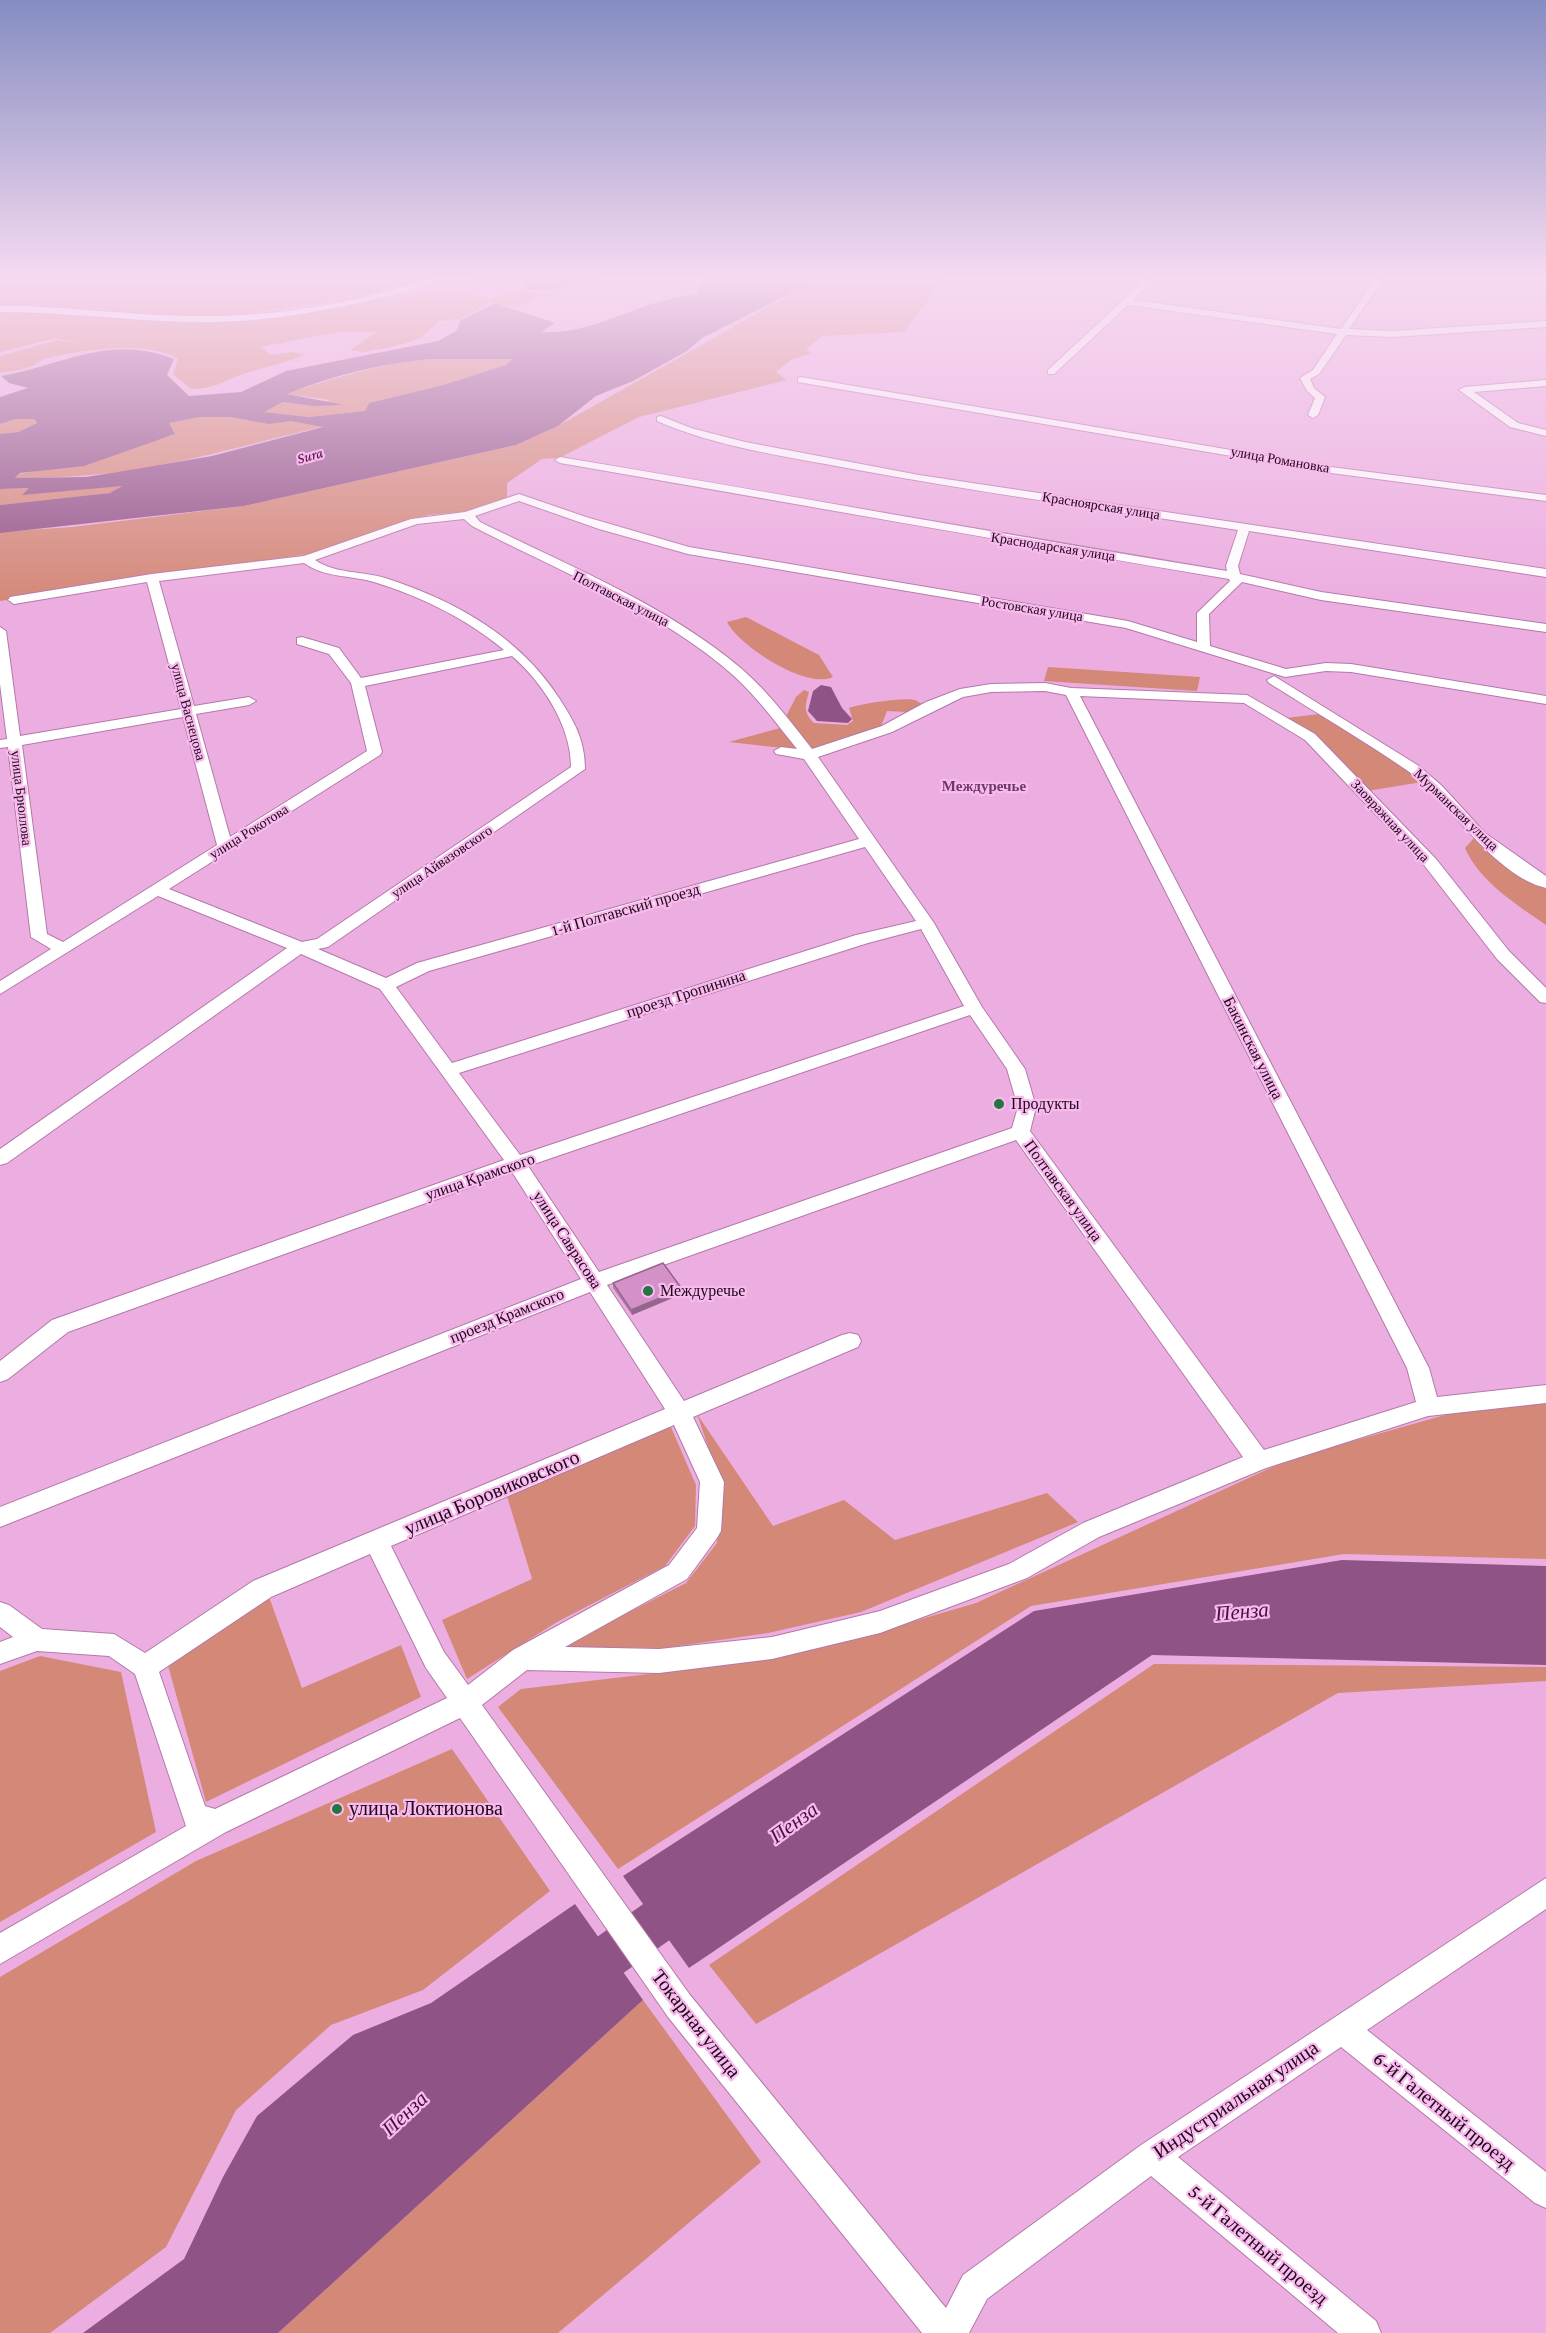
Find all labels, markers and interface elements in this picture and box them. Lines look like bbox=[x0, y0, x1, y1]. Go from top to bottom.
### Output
street label: улица Романовка bbox=[1229, 443, 1331, 477]
water label: Sura bbox=[295, 444, 325, 468]
street label: Красноярская улица bbox=[1041, 488, 1161, 524]
street label: Краснодарская улица bbox=[990, 529, 1116, 565]
street label: Полтавская улица bbox=[570, 568, 672, 630]
street label: Ростовская улица bbox=[980, 593, 1084, 625]
street label: улица Васнецова bbox=[167, 662, 209, 762]
street label: улица Брюллова bbox=[7, 749, 35, 847]
street label: Мурманская улица bbox=[1410, 765, 1502, 855]
street label: Заовражная улица bbox=[1347, 776, 1433, 866]
district label: Междуречье bbox=[942, 777, 1026, 795]
street label: улица Рокотова bbox=[206, 801, 292, 863]
street label: улица Айвазовского bbox=[388, 822, 496, 902]
street label: 1-й Полтавский проезд bbox=[550, 880, 702, 940]
street label: проезд Тропинина bbox=[624, 966, 748, 1022]
street label: Бакинская улица bbox=[1219, 993, 1287, 1103]
place label: Продукты bbox=[1011, 1094, 1080, 1114]
marker: Продукты bbox=[992, 1097, 1006, 1111]
street label: Полтавская улица bbox=[1020, 1137, 1106, 1245]
street label: улица Крамского bbox=[423, 1149, 537, 1205]
street label: улица Саврасова bbox=[528, 1188, 606, 1292]
place label: Междуречье bbox=[660, 1281, 745, 1301]
street label: проезд Крамского bbox=[447, 1284, 567, 1348]
marker: Междуречье bbox=[641, 1284, 655, 1298]
street label: улица Боровиковского bbox=[401, 1445, 583, 1541]
water label: Пенза bbox=[1214, 1597, 1270, 1627]
place label: улица Локтионова bbox=[349, 1797, 503, 1821]
water label: Пенза bbox=[765, 1797, 823, 1849]
marker: улица Локтионова bbox=[330, 1802, 344, 1816]
street label: Токарная улица bbox=[646, 1965, 746, 2083]
street label: Индустриальная улица bbox=[1149, 2036, 1323, 2164]
street label: 6-й Галетный проезд bbox=[1368, 2046, 1520, 2176]
water label: Пенза bbox=[377, 2087, 433, 2141]
street label: 5-й Галетный проезд bbox=[1183, 2179, 1333, 2311]

